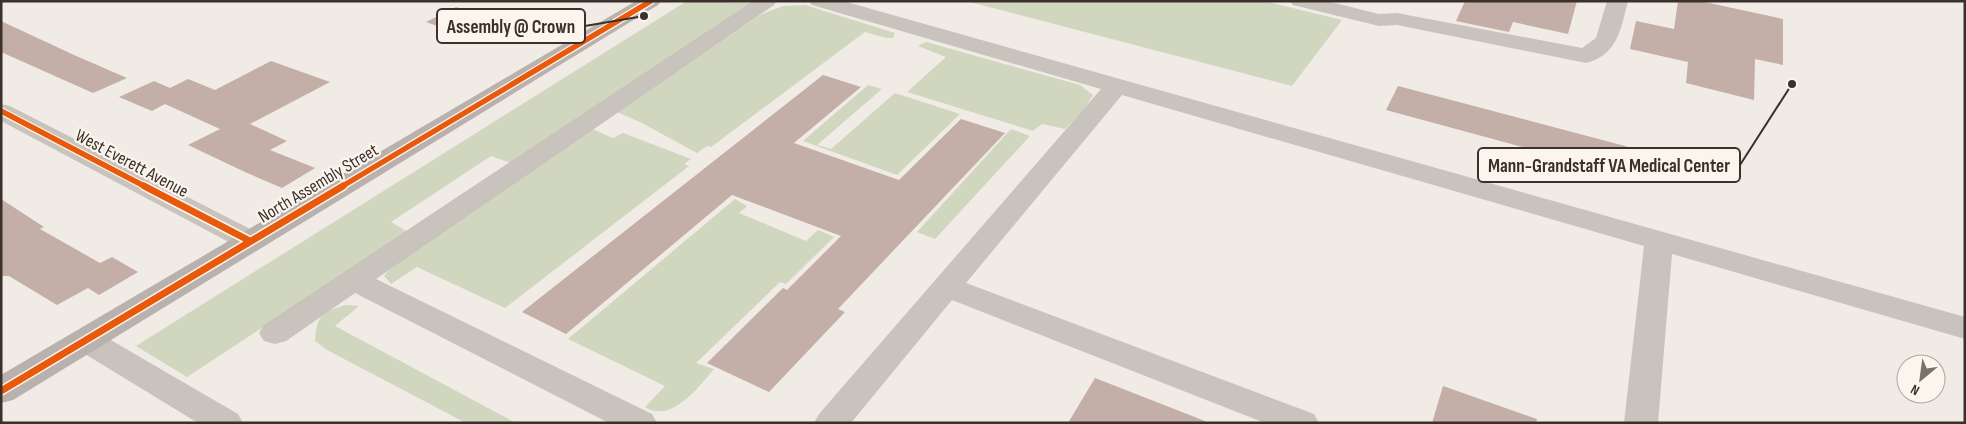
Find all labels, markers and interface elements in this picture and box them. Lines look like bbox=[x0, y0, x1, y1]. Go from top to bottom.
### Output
callout: Assembly @ Crown bbox=[437, 9, 585, 43]
text: Assembly @ Crown bbox=[446, 16, 575, 39]
street label: West Everett Avenue bbox=[72, 125, 192, 202]
street label: North Assembly Street bbox=[255, 139, 382, 227]
callout: Mann-Grandstaff VA Medical Center bbox=[1478, 148, 1740, 182]
text: Mann-Grandstaff VA Medical Center bbox=[1488, 155, 1730, 178]
north arrow bbox=[1896, 354, 1946, 404]
text: N bbox=[1908, 381, 1922, 399]

